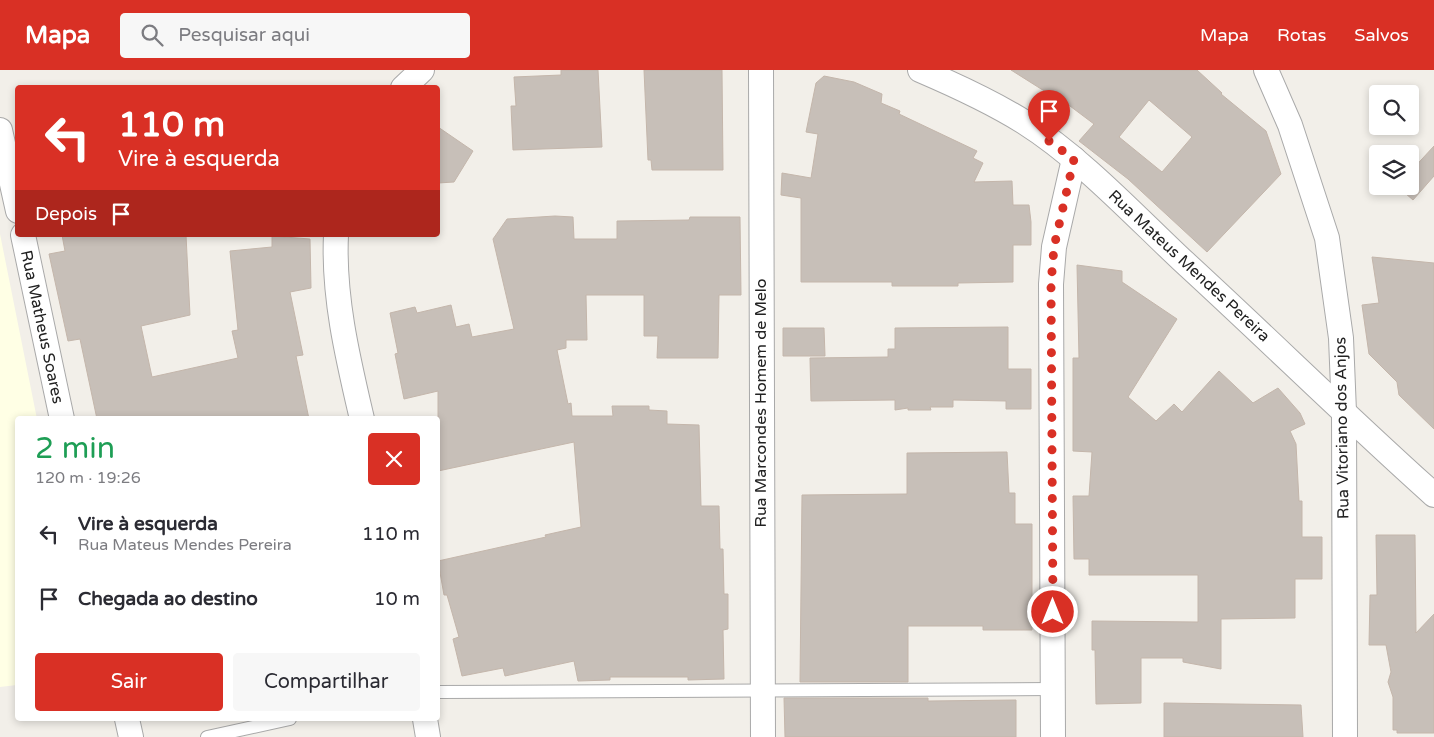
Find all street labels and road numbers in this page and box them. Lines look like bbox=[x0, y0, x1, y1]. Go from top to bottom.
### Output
street label: Rua Mateus Mendes Pereira bbox=[1104, 186, 1274, 346]
street label: Rua Matheus Soares bbox=[16, 249, 68, 405]
street label: Rua Marcondes Homem de Melo bbox=[751, 278, 771, 528]
street label: Rua Vitoriano dos Anjos bbox=[1330, 337, 1354, 519]

